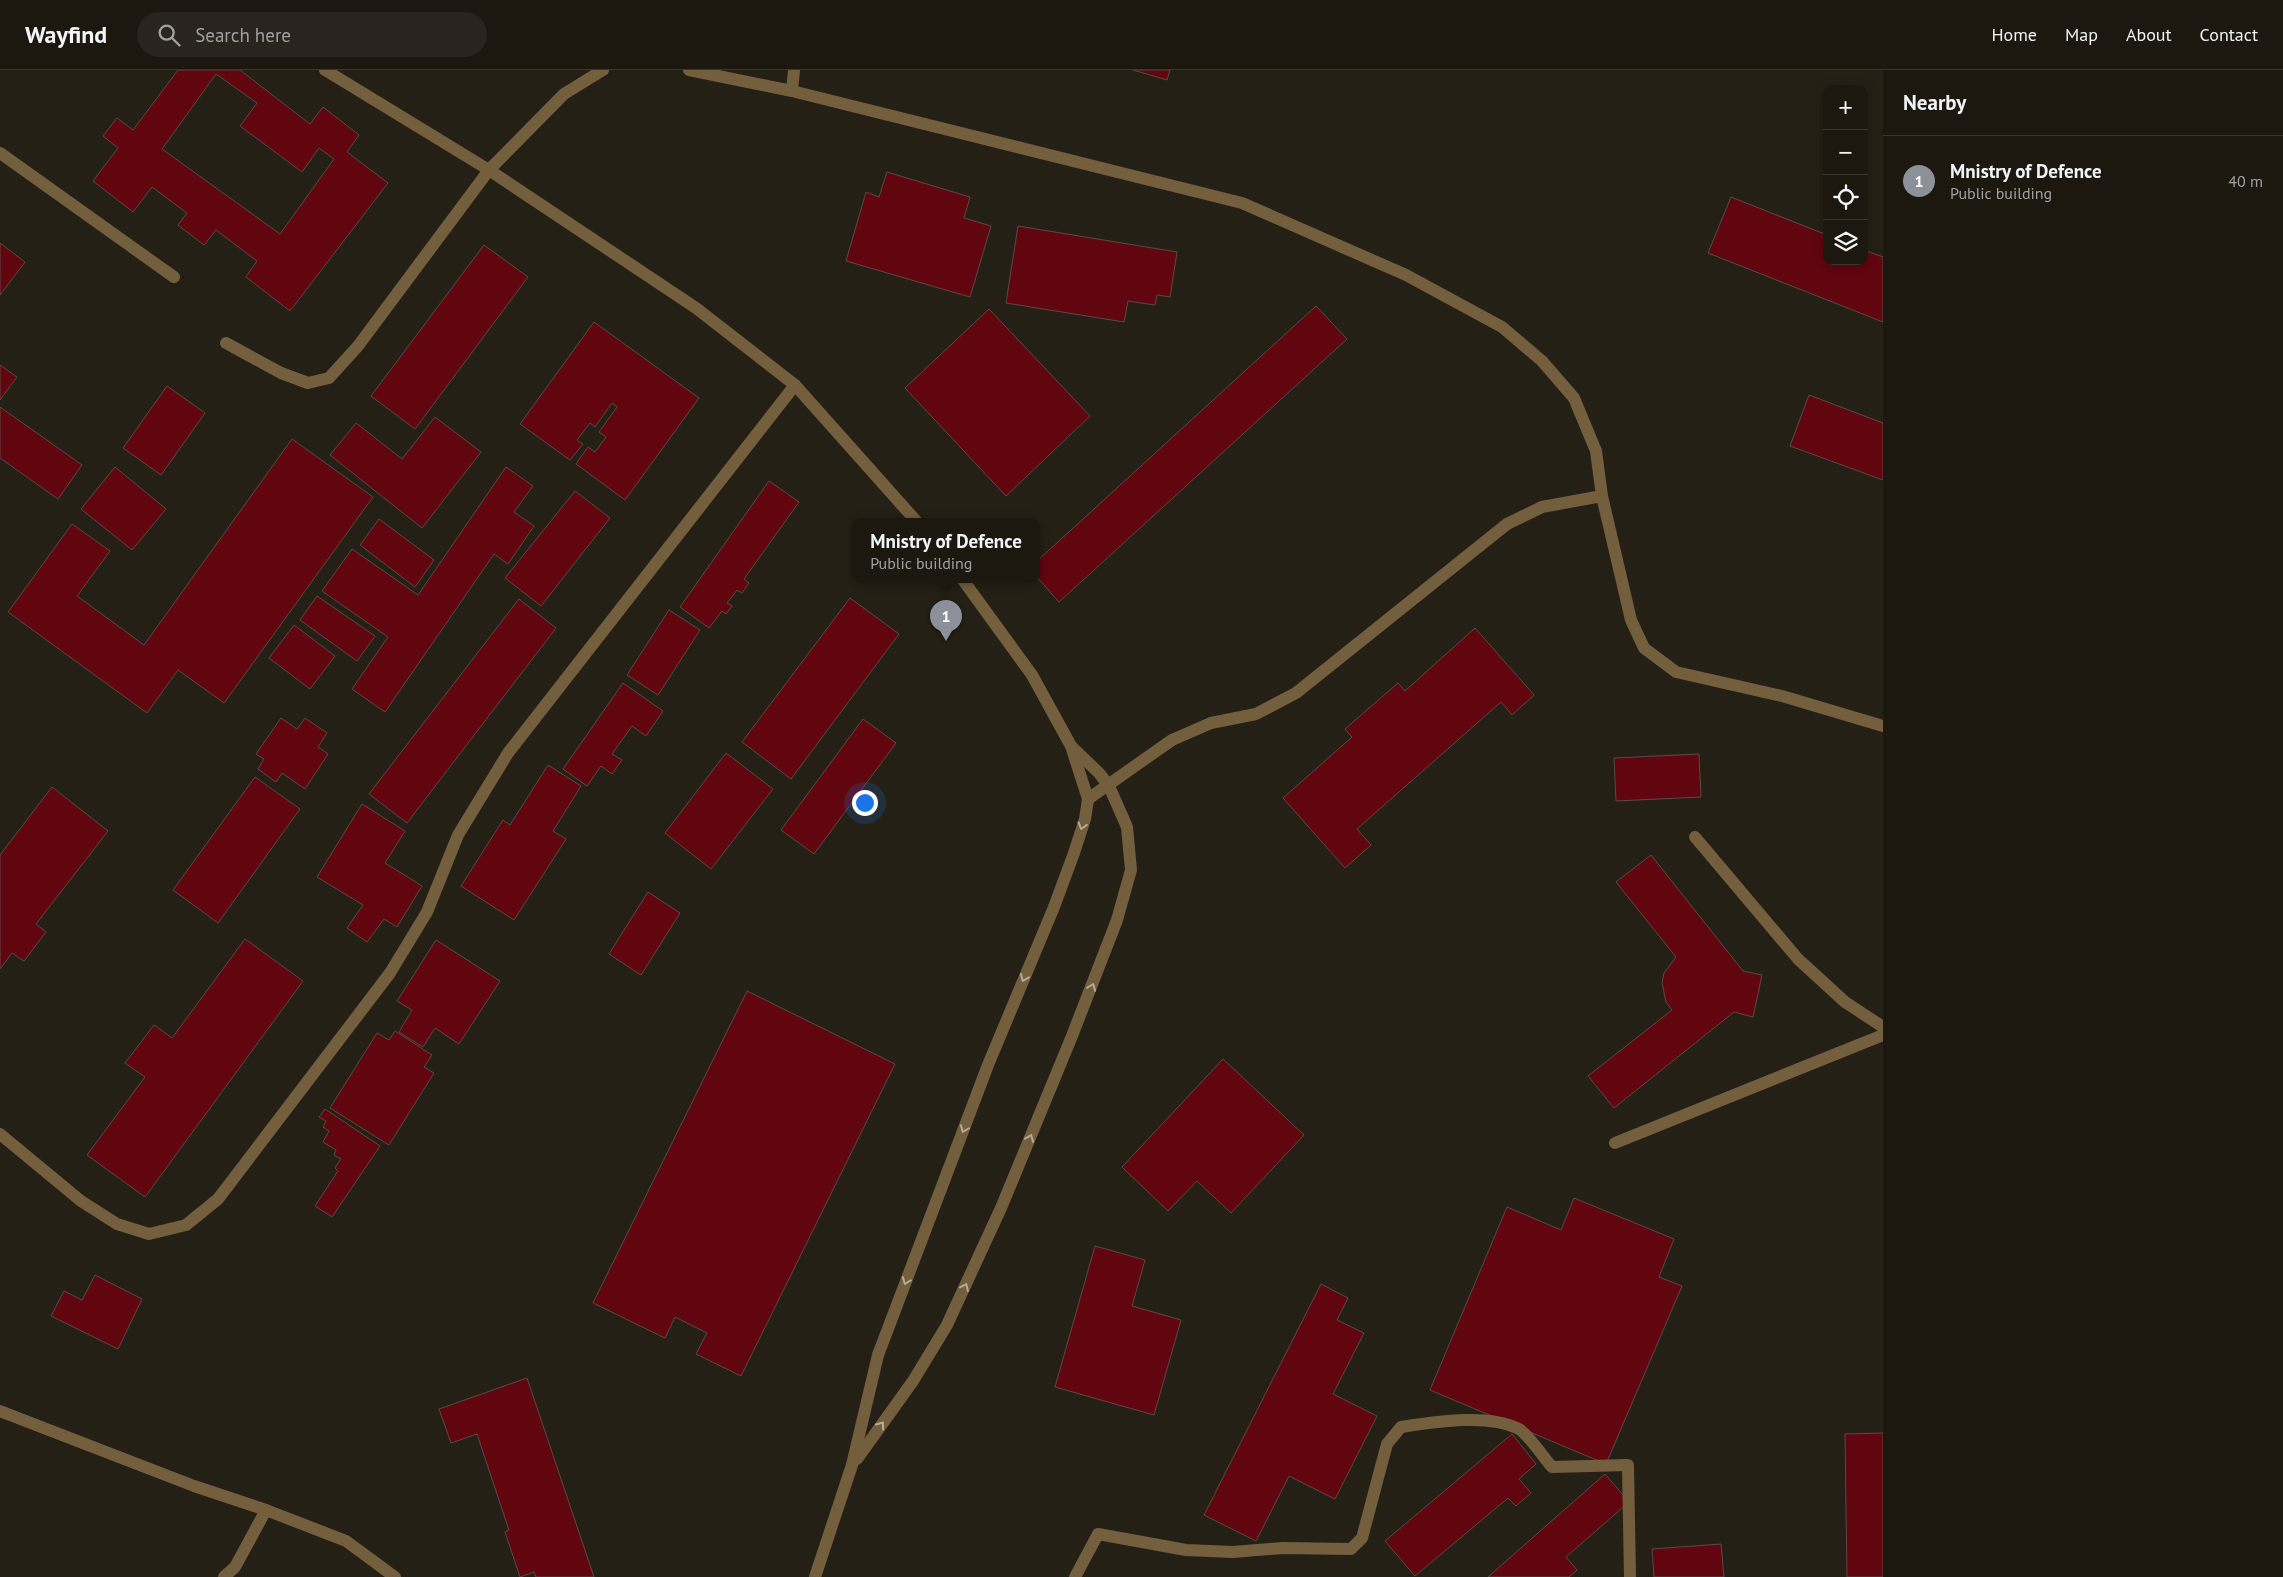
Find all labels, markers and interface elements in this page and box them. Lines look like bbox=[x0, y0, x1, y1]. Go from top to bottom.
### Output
search box bbox=[137, 12, 487, 57]
text: Wayfind bbox=[25, 19, 107, 50]
icon: search bbox=[155, 21, 183, 49]
text: Search here bbox=[195, 23, 291, 47]
text: Home bbox=[1991, 23, 2037, 46]
text: Map bbox=[2065, 23, 2098, 46]
text: About bbox=[2126, 23, 2172, 46]
text: Contact bbox=[2200, 23, 2258, 46]
map controls bbox=[1823, 85, 1868, 265]
button: + bbox=[1823, 85, 1868, 130]
text: Nearby bbox=[1903, 89, 1966, 116]
button: − bbox=[1823, 130, 1868, 175]
text: Mnistry of Defence bbox=[1950, 159, 2102, 183]
text: 1 bbox=[1914, 171, 1924, 191]
text: 40 m bbox=[2228, 171, 2263, 191]
button: locate bbox=[1823, 175, 1868, 220]
text: Public building bbox=[1950, 183, 2052, 203]
button: layers bbox=[1823, 220, 1868, 265]
popup bbox=[852, 518, 1040, 583]
text: Mnistry of Defence bbox=[870, 529, 1022, 553]
text: Public building bbox=[870, 553, 972, 573]
pin: 1 bbox=[930, 600, 962, 641]
your location bbox=[852, 790, 878, 816]
one-way arrow bbox=[1078, 822, 1088, 830]
one-way arrow bbox=[1020, 973, 1031, 982]
one-way arrow bbox=[1086, 984, 1096, 992]
one-way arrow bbox=[960, 1124, 970, 1133]
one-way arrow bbox=[1024, 1134, 1035, 1143]
one-way arrow bbox=[902, 1276, 912, 1285]
one-way arrow bbox=[959, 1283, 969, 1292]
one-way arrow bbox=[875, 1421, 884, 1431]

